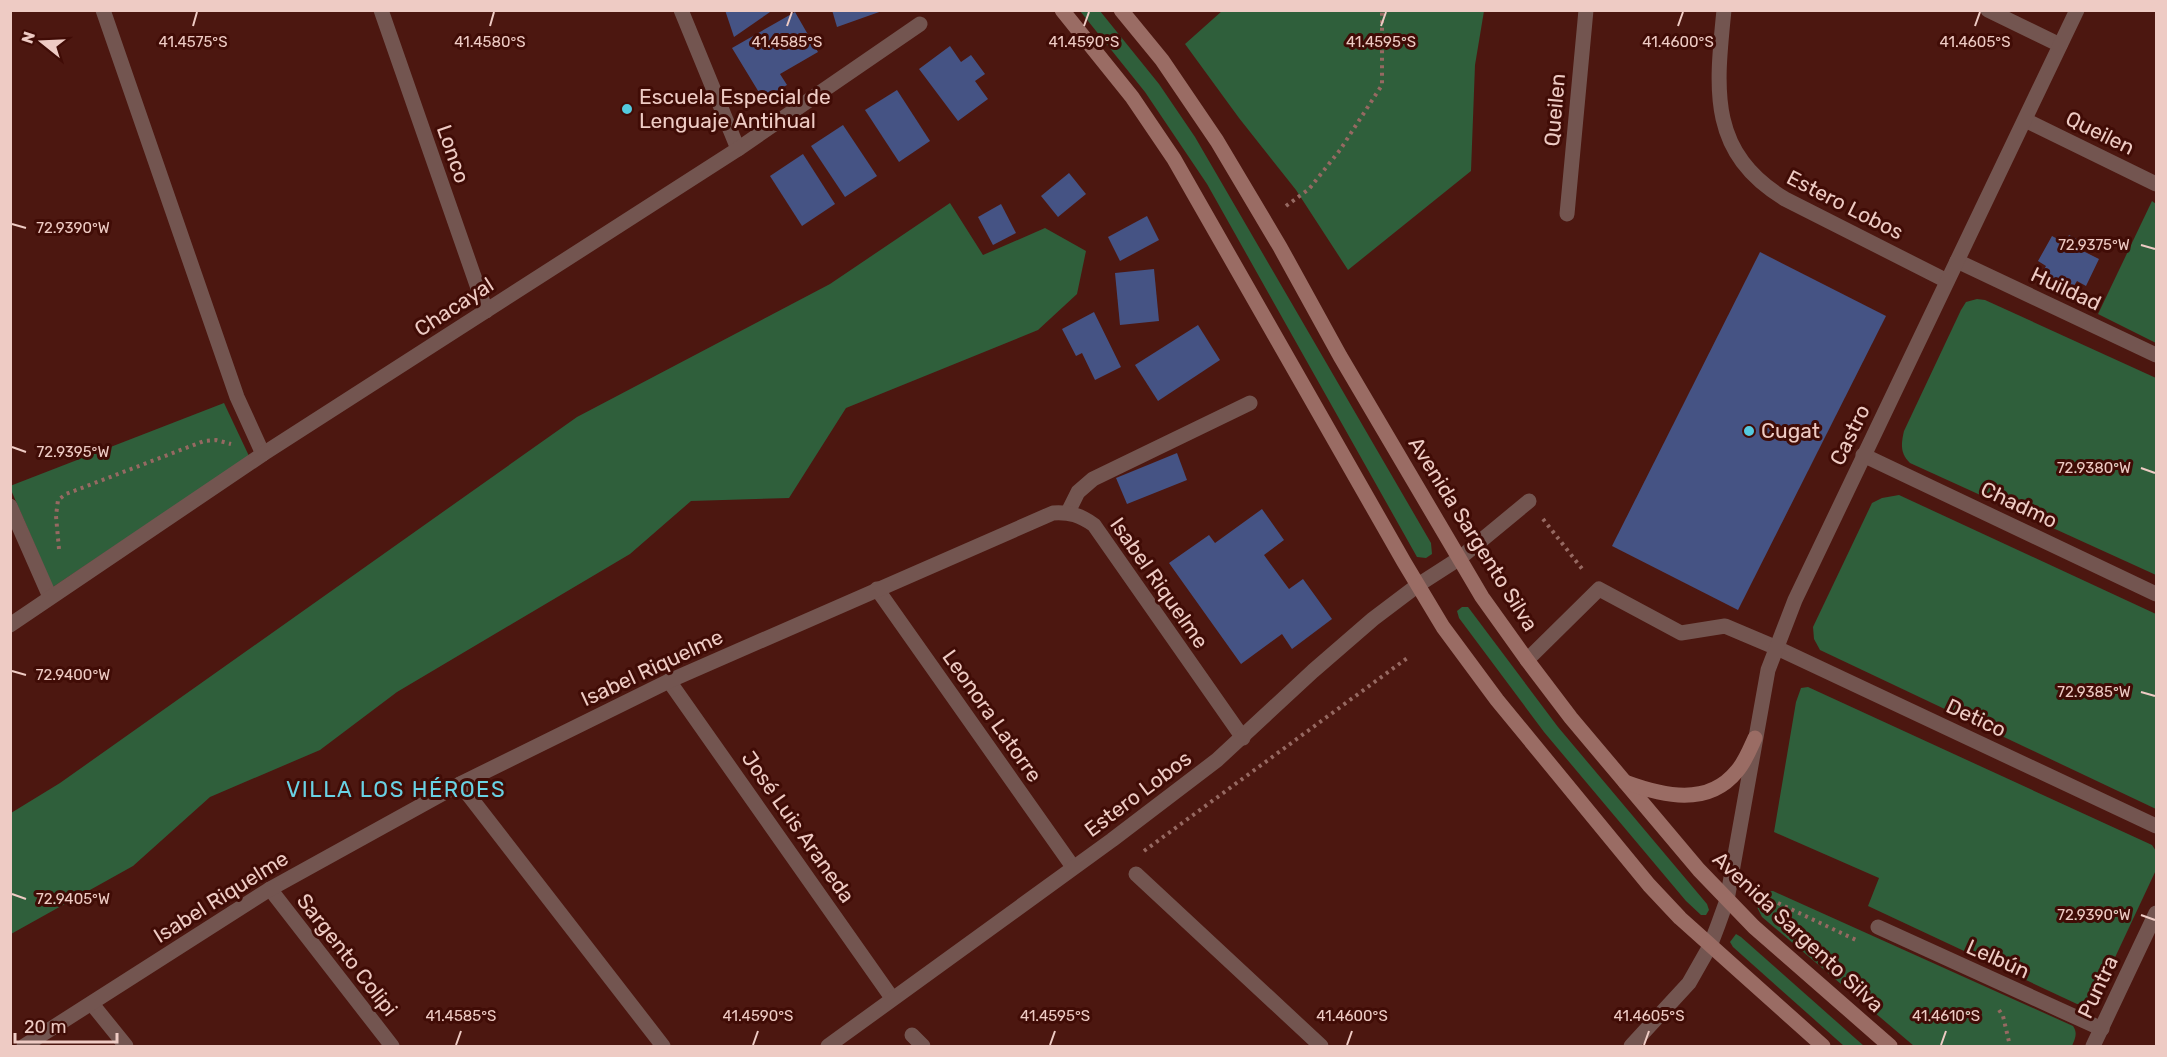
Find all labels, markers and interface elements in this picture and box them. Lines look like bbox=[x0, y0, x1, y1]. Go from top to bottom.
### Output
north arrow bbox=[12, 12, 72, 72]
text: N bbox=[17, 29, 39, 46]
text: 41.4575°S bbox=[159, 33, 227, 51]
text: 41.4580°S bbox=[454, 33, 526, 51]
text: 41.4585°S bbox=[752, 33, 822, 51]
text: 41.4590°S bbox=[1049, 33, 1119, 51]
text: 41.4595°S bbox=[1346, 33, 1416, 51]
text: 41.4600°S bbox=[1642, 33, 1714, 51]
text: 41.4605°S bbox=[1940, 33, 2010, 51]
street label: Queilen bbox=[1539, 72, 1570, 148]
place label: Escuela Especial de Lenguaje Antihual bbox=[639, 84, 831, 133]
marker: Escuela Especial de Lenguaje Antihual bbox=[620, 102, 634, 116]
street label: Queilen bbox=[2062, 105, 2139, 160]
street label: Lonco bbox=[432, 121, 475, 186]
street label: Estero Lobos bbox=[1783, 165, 1908, 245]
text: 72.9390°W bbox=[36, 219, 110, 237]
text: 72.9375°W bbox=[2058, 236, 2130, 254]
street label: Huildad bbox=[2027, 261, 2105, 316]
street label: Chacayal bbox=[410, 272, 498, 341]
street label: Castro bbox=[1824, 400, 1875, 469]
place label: Cugat bbox=[1761, 418, 1820, 443]
marker: Cugat bbox=[1742, 424, 1756, 438]
street label: Avenida Sargento Silva bbox=[1403, 432, 1543, 635]
text: 72.9395°W bbox=[37, 443, 109, 461]
text: 72.9380°W bbox=[2057, 459, 2131, 477]
street label: Chadmo bbox=[1977, 476, 2061, 533]
street label: Isabel Riquelme bbox=[1105, 513, 1214, 653]
street label: Isabel Riquelme bbox=[577, 624, 727, 711]
street label: Leonora Latorre bbox=[937, 645, 1047, 787]
text: 72.9400°W bbox=[36, 666, 110, 684]
text: 72.9385°W bbox=[2057, 683, 2131, 701]
street label: Detico bbox=[1942, 693, 2010, 742]
street label: Estero Lobos bbox=[1079, 745, 1196, 842]
street label: José Luis Araneda bbox=[737, 746, 860, 907]
district label: VILLA LOS HÉROES bbox=[286, 776, 506, 803]
street label: Isabel Riquelme bbox=[149, 845, 293, 948]
street label: Avenida Sargento Silva bbox=[1708, 846, 1889, 1017]
street label: Sargento Colipi bbox=[292, 888, 403, 1021]
text: 72.9405°W bbox=[36, 890, 110, 908]
text: 72.9390°W bbox=[2057, 906, 2131, 924]
street label: Lelbún bbox=[1963, 934, 2034, 983]
street label: Puntra bbox=[2072, 951, 2123, 1022]
scale bar bbox=[15, 1006, 117, 1044]
text: 41.4585°S bbox=[426, 1007, 496, 1025]
text: 41.4590°S bbox=[723, 1007, 793, 1025]
text: 41.4595°S bbox=[1020, 1007, 1090, 1025]
text: 41.4600°S bbox=[1316, 1007, 1388, 1025]
text: 41.4605°S bbox=[1614, 1007, 1684, 1025]
text: 41.4610°S bbox=[1912, 1007, 1980, 1025]
text: 20 m bbox=[24, 1016, 66, 1038]

